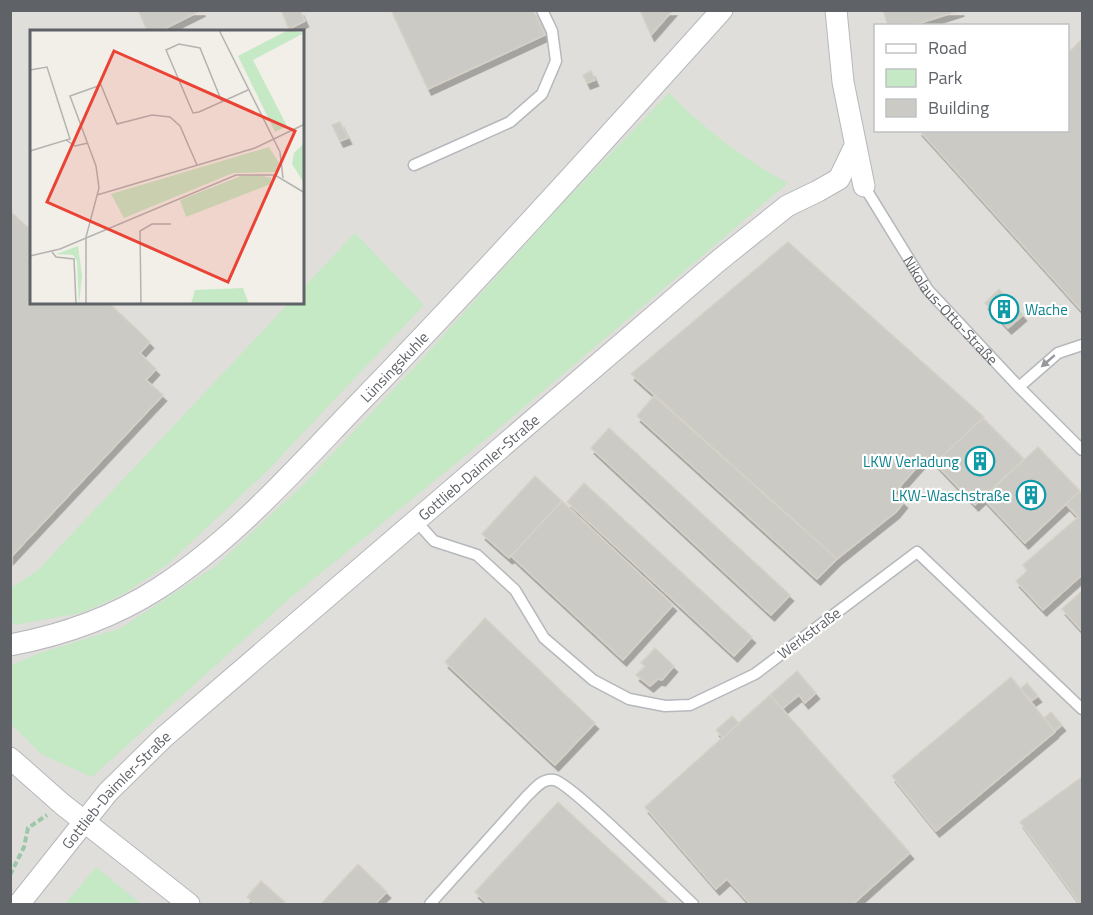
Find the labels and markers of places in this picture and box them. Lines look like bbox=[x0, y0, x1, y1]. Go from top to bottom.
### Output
building icon: Wache bbox=[988, 293, 1020, 325]
place label: Wache bbox=[1025, 298, 1068, 321]
building icon: LKW Verladung bbox=[964, 445, 996, 477]
place label: LKW Verladung bbox=[863, 450, 959, 473]
building icon: LKW-Waschstraße bbox=[1015, 479, 1047, 511]
place label: LKW-Waschstraße bbox=[892, 484, 1010, 507]

